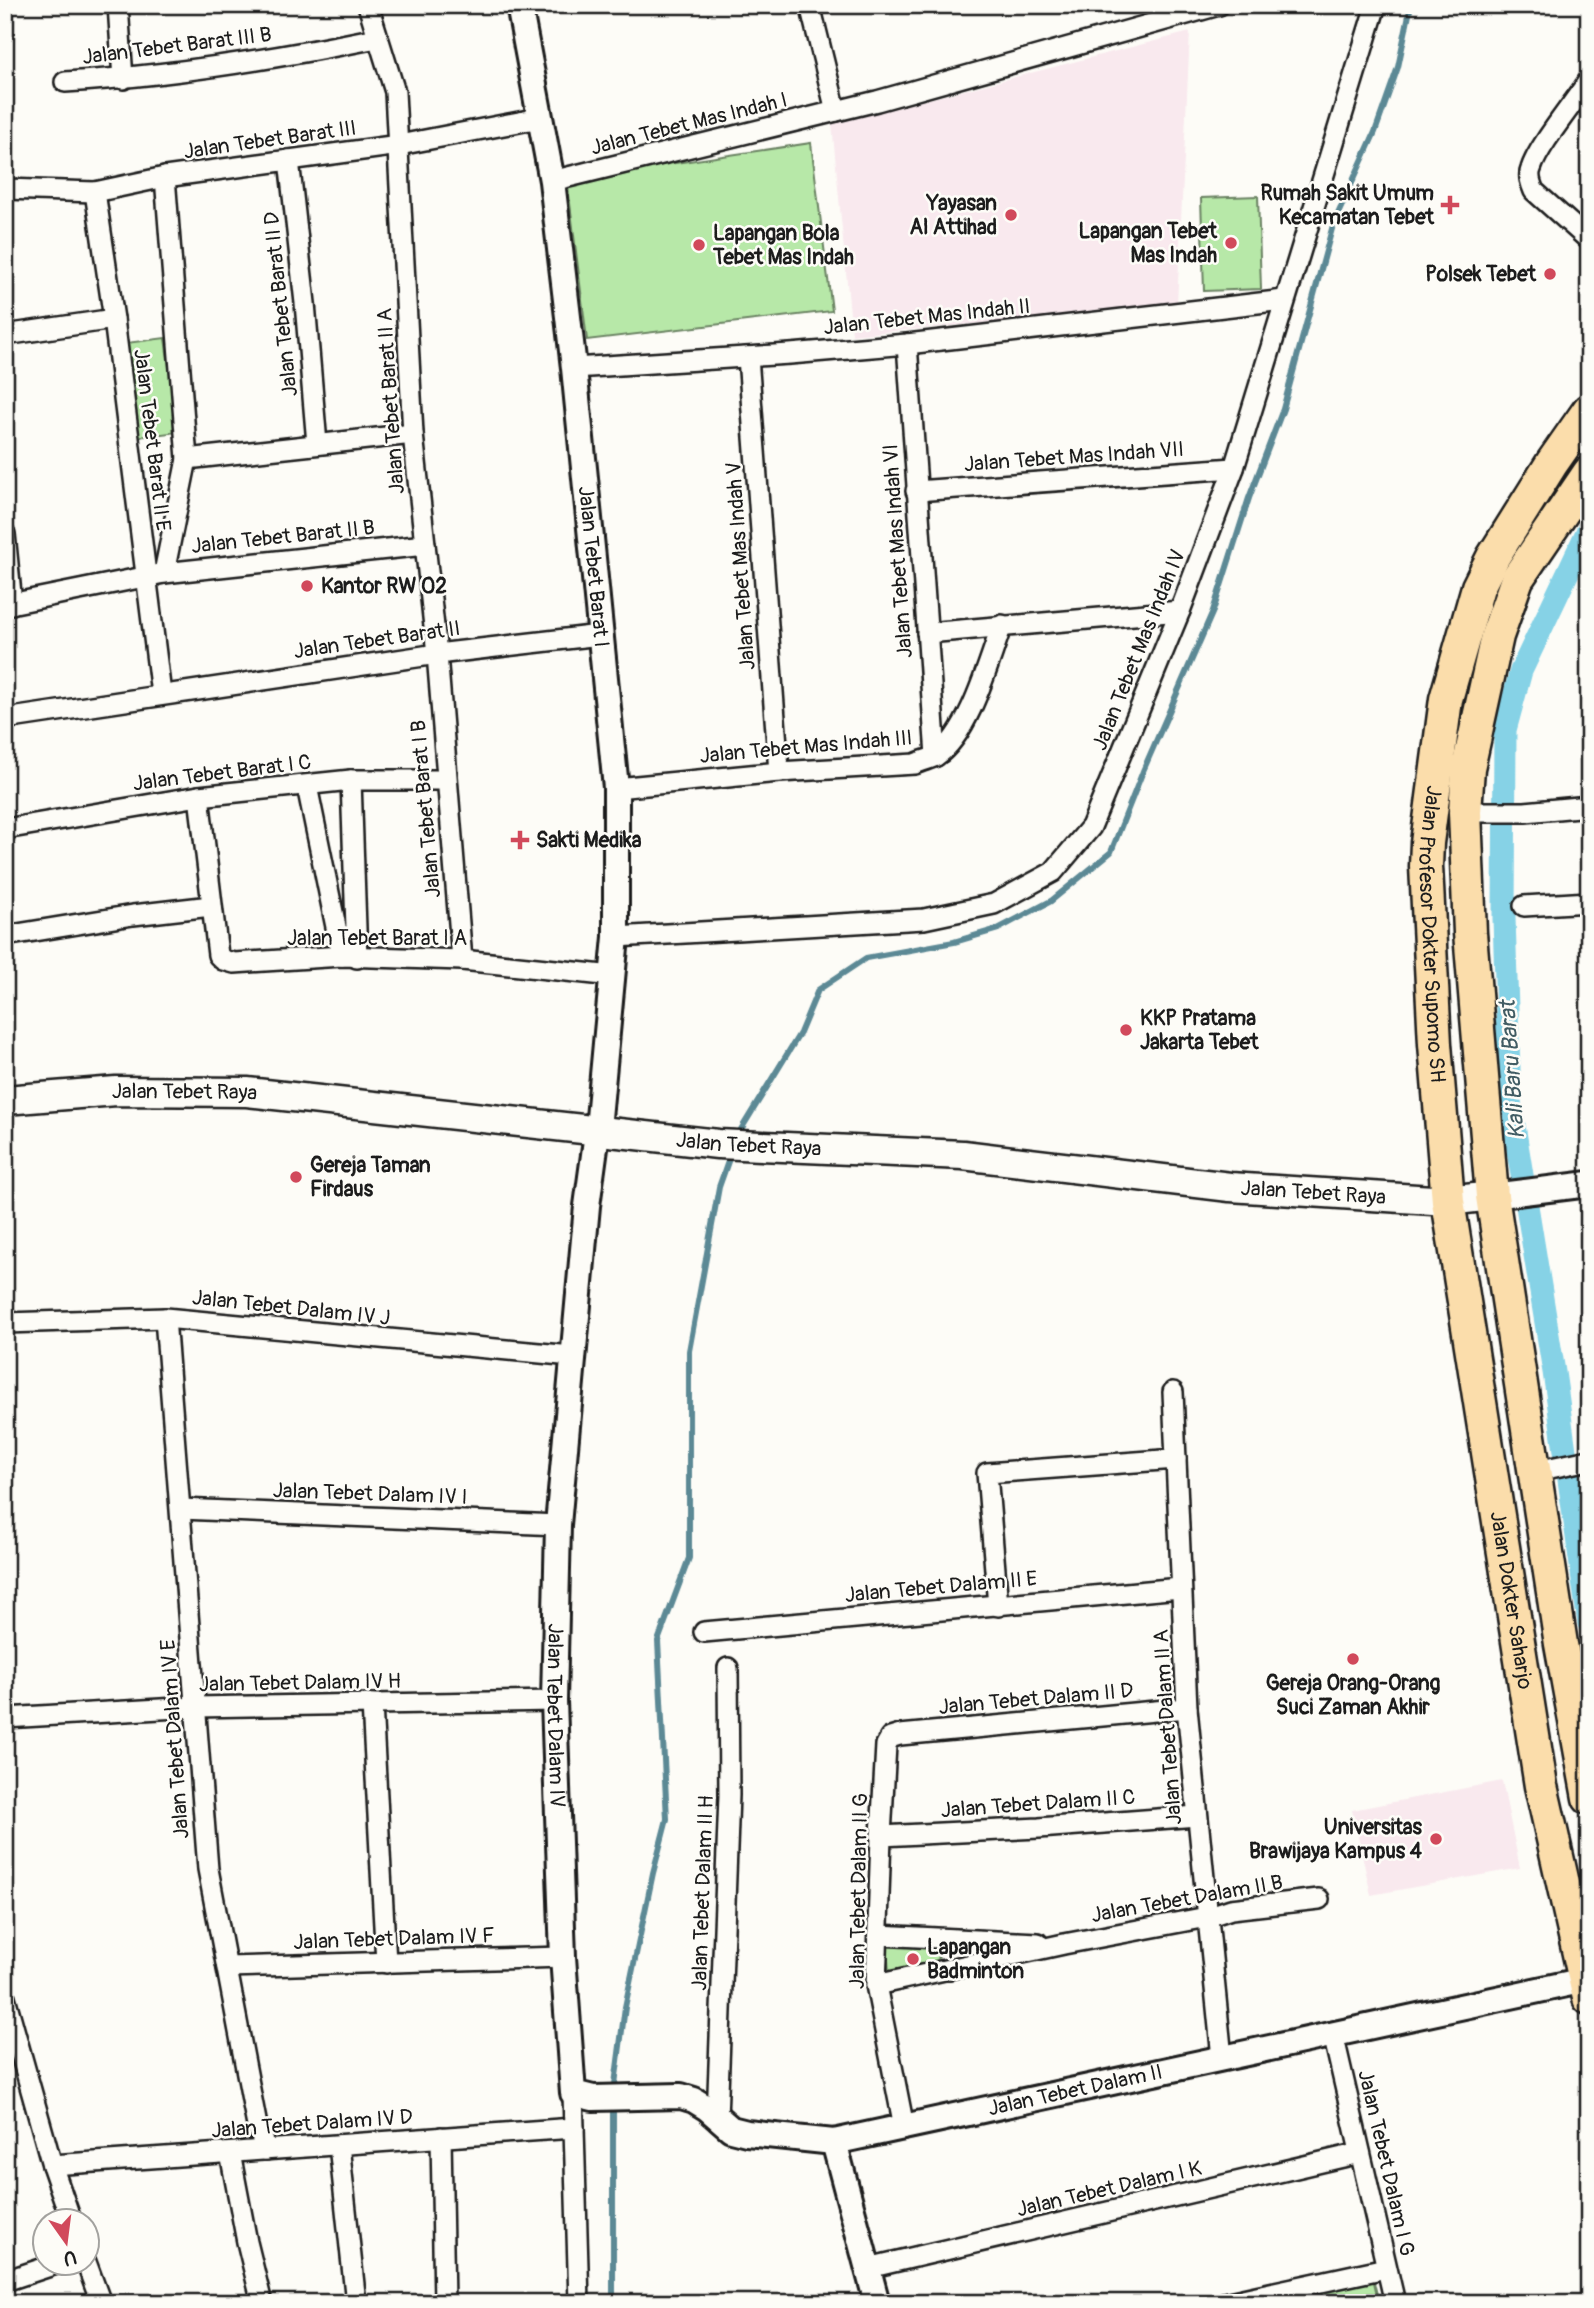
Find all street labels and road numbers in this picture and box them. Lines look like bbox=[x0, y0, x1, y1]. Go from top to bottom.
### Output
street label: Jalan Tebet Barat III B bbox=[81, 21, 273, 71]
street label: Jalan Tebet Mas Indah I bbox=[588, 86, 790, 162]
street label: Jalan Tebet Barat III bbox=[182, 115, 358, 165]
street label: Jalan Tebet Barat II D bbox=[258, 210, 304, 398]
street label: Jalan Tebet Mas Indah II bbox=[822, 293, 1032, 341]
street label: Jalan Tebet Barat II A bbox=[371, 307, 411, 495]
street label: Jalan Tebet Barat II E bbox=[127, 347, 177, 533]
street label: Jalan Tebet Mas Indah VII bbox=[963, 436, 1185, 478]
street label: Jalan Tebet Mas Indah VI bbox=[877, 443, 919, 659]
street label: Jalan Tebet Mas Indah V bbox=[720, 461, 762, 671]
street label: Jalan Tebet Barat I bbox=[572, 485, 615, 649]
street label: Jalan Tebet Barat II B bbox=[190, 514, 376, 560]
street label: Jalan Tebet Mas Indah IV bbox=[1086, 546, 1192, 754]
street label: Jalan Tebet Barat II bbox=[292, 615, 462, 665]
street label: Jalan Tebet Barat I B bbox=[405, 719, 447, 899]
street label: Jalan Tebet Mas Indah III bbox=[698, 724, 914, 770]
street label: Jalan Tebet Barat I C bbox=[131, 749, 313, 797]
street label: Jalan Profesor Dokter Supomo SH bbox=[1412, 784, 1452, 1084]
street label: Jalan Tebet Barat I A bbox=[287, 925, 467, 952]
street label: Jalan Tebet Raya bbox=[112, 1077, 259, 1107]
street label: Jalan Tebet Raya bbox=[675, 1126, 822, 1162]
street label: Jalan Tebet Raya bbox=[1240, 1174, 1387, 1210]
street label: Jalan Tebet Dalam IV J bbox=[191, 1284, 391, 1332]
street label: Jalan Tebet Dalam IV I bbox=[272, 1477, 468, 1511]
street label: Jalan Dokter Saharjo bbox=[1484, 1509, 1539, 1691]
street label: Jalan Tebet Dalam II E bbox=[844, 1565, 1038, 1609]
street label: Jalan Tebet Dalam IV bbox=[540, 1623, 571, 1808]
street label: Jalan Tebet Dalam II A bbox=[1148, 1628, 1188, 1826]
street label: Jalan Tebet Dalam IV E bbox=[155, 1638, 195, 1840]
street label: Jalan Tebet Dalam IV H bbox=[199, 1668, 401, 1698]
street label: Jalan Tebet Dalam II D bbox=[938, 1677, 1134, 1721]
street label: Jalan Tebet Dalam II C bbox=[940, 1784, 1136, 1824]
street label: Jalan Tebet Dalam II G bbox=[844, 1793, 874, 1989]
street label: Jalan Tebet Dalam II H bbox=[686, 1795, 720, 1991]
street label: Jalan Tebet Dalam II B bbox=[1089, 1869, 1285, 1929]
street label: Jalan Tebet Dalam IV F bbox=[293, 1922, 495, 1956]
street label: Jalan Tebet Dalam II bbox=[985, 2058, 1165, 2122]
street label: Jalan Tebet Dalam I G bbox=[1351, 2067, 1421, 2259]
street label: Jalan Tebet Dalam IV D bbox=[210, 2103, 414, 2145]
street label: Jalan Tebet Dalam I K bbox=[1014, 2155, 1204, 2223]

